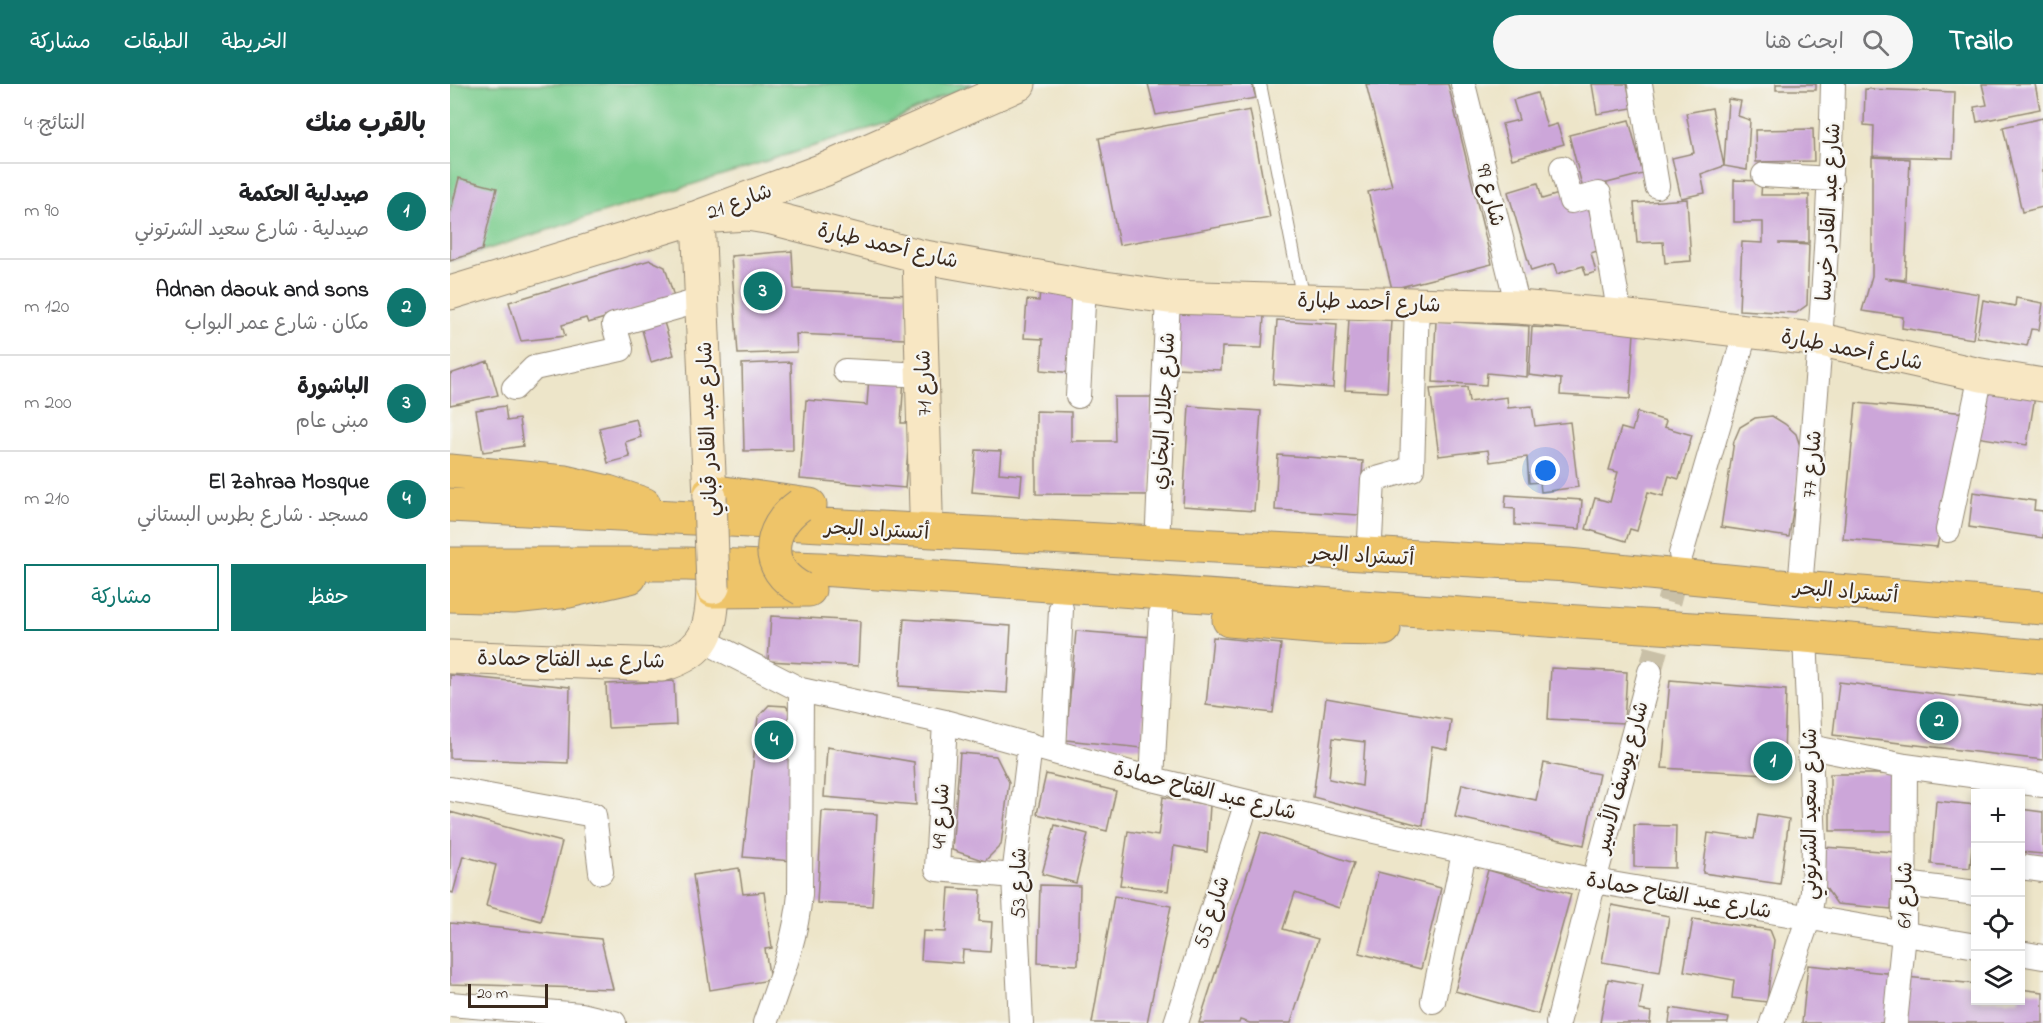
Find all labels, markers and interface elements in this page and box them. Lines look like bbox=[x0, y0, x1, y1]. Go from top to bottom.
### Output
search box bbox=[1493, 15, 1913, 69]
text: Trailo bbox=[1949, 22, 2013, 63]
icon: search bbox=[1859, 26, 1892, 59]
text: ابحث هنا bbox=[1765, 27, 1844, 59]
text: مشاركة bbox=[30, 28, 91, 58]
text: الطبقات bbox=[124, 28, 189, 58]
text: الخريطة bbox=[222, 28, 287, 58]
text: بالقرب منك bbox=[305, 106, 426, 144]
text: النتائج: 4 bbox=[24, 110, 85, 139]
street label: شارع عبد القادر خرسا bbox=[1810, 122, 1850, 302]
street label: شارع 99 bbox=[1467, 161, 1511, 230]
street label: شارع 21 bbox=[703, 177, 777, 229]
text: صيدلية الحكمة bbox=[239, 180, 369, 212]
text: 90 m bbox=[24, 197, 59, 226]
text: 1 bbox=[403, 197, 410, 226]
text: صيدلية · شارع سعيد الشرتوني bbox=[135, 216, 369, 245]
street label: شارع أحمد طبارة bbox=[814, 216, 961, 278]
pin: 3 bbox=[744, 268, 782, 314]
text: Adnan daouk and sons bbox=[155, 275, 369, 307]
street label: شارع أحمد طبارة bbox=[1297, 287, 1441, 321]
text: 120 m bbox=[24, 293, 69, 322]
text: 2 bbox=[402, 293, 411, 322]
text: مكان · شارع عمر البواب bbox=[184, 310, 369, 339]
street label: شارع أحمد طبارة bbox=[1778, 323, 1925, 379]
street label: شارع جلال البخاري bbox=[1146, 331, 1184, 491]
street label: شارع عبد القادر قباني bbox=[691, 341, 729, 517]
street label: شارع 71 bbox=[909, 350, 941, 416]
text: الباشورة bbox=[297, 372, 369, 404]
text: 200 m bbox=[24, 389, 72, 418]
text: 3 bbox=[402, 389, 411, 418]
text: مبنى عام bbox=[296, 408, 369, 437]
street label: شارع 77 bbox=[1795, 429, 1831, 499]
your location bbox=[1531, 456, 1560, 485]
text: El Zahraa Mosque bbox=[208, 467, 369, 499]
text: 210 m bbox=[24, 485, 69, 514]
text: 4 bbox=[402, 485, 411, 514]
text: مسجد · شارع بطرس البستاني bbox=[137, 502, 369, 531]
street label: أتستراد البحر bbox=[822, 513, 930, 549]
street label: أتستراد البحر bbox=[1307, 539, 1415, 575]
button: مشاركة bbox=[24, 564, 219, 631]
button: حفظ bbox=[231, 564, 426, 631]
street label: أتستراد البحر bbox=[1790, 573, 1899, 613]
street label: شارع عبد الفتاح حمادة bbox=[477, 644, 665, 678]
street label: شارع يوسف الأسير bbox=[1587, 698, 1658, 859]
pin: 2 bbox=[1920, 698, 1958, 744]
pin: 4 bbox=[754, 718, 794, 762]
street label: شارع سعيد الشرتوني bbox=[1796, 728, 1828, 900]
pin: 1 bbox=[1754, 738, 1792, 784]
street label: شارع عبد الفتاح حمادة bbox=[1110, 755, 1299, 829]
street label: شارع 49 bbox=[925, 783, 959, 850]
map controls bbox=[1971, 789, 2025, 1005]
button: + bbox=[1971, 789, 2025, 843]
button: − bbox=[1971, 843, 2025, 897]
street label: شارع 53 bbox=[1004, 847, 1036, 919]
street label: شارع 61 bbox=[1890, 861, 1922, 929]
street label: شارع عبد الفتاح حمادة bbox=[1584, 866, 1774, 928]
street label: شارع 55 bbox=[1187, 872, 1239, 953]
button: locate bbox=[1971, 897, 2025, 951]
button: layers bbox=[1971, 951, 2025, 1005]
scale bar bbox=[468, 981, 548, 1008]
text: 20 m bbox=[477, 982, 508, 1006]

